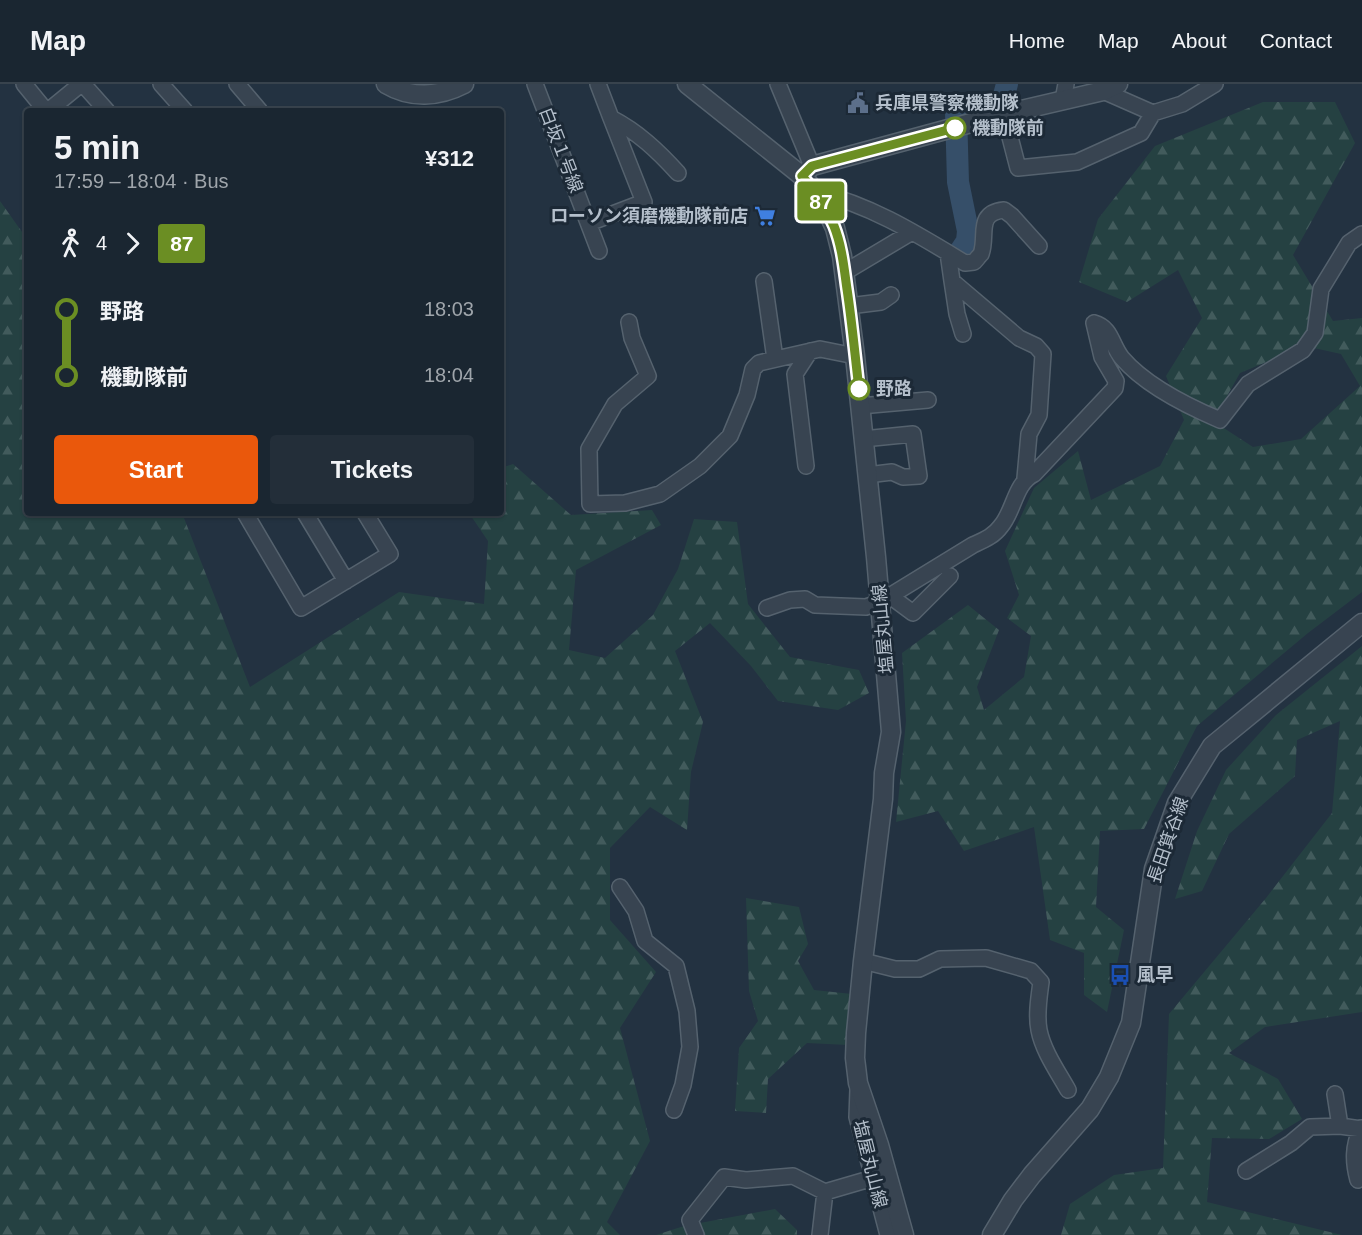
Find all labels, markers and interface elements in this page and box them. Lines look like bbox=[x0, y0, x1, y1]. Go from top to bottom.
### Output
text: Map bbox=[30, 25, 86, 56]
text: Home bbox=[1009, 29, 1065, 52]
text: Map bbox=[1098, 29, 1139, 52]
text: About bbox=[1172, 29, 1227, 52]
text: Contact bbox=[1260, 29, 1332, 52]
public building icon: 兵庫県警察機動隊 bbox=[846, 91, 870, 115]
place label: 兵庫県警察機動隊 bbox=[875, 93, 1019, 113]
street label: 白坂１号線 bbox=[536, 104, 586, 196]
marker: 機動隊前 bbox=[944, 117, 966, 139]
place label: 機動隊前 bbox=[972, 118, 1044, 138]
text: 5 min bbox=[54, 129, 140, 166]
text: ¥312 bbox=[425, 146, 474, 171]
text: 17:59 – 18:04 · Bus bbox=[54, 170, 229, 192]
line badge: 87 bbox=[794, 182, 848, 220]
text: 87 bbox=[809, 190, 833, 213]
supermarket icon: ローソン須磨機動隊前店 bbox=[753, 204, 777, 228]
place label: ローソン須磨機動隊前店 bbox=[550, 206, 748, 226]
icon: walk bbox=[54, 227, 87, 260]
icon: forward bbox=[116, 227, 149, 260]
text: 4 bbox=[96, 232, 107, 254]
text: 87 bbox=[170, 232, 193, 255]
text: 18:03 bbox=[424, 298, 474, 320]
text: 野路 bbox=[100, 299, 144, 324]
text: 18:04 bbox=[424, 364, 474, 386]
text: 機動隊前 bbox=[100, 365, 188, 390]
marker: 野路 bbox=[848, 378, 870, 400]
place label: 野路 bbox=[876, 379, 912, 399]
button: Start bbox=[54, 435, 258, 504]
button: Tickets bbox=[270, 435, 474, 504]
street label: 塩屋丸山線 bbox=[869, 583, 897, 675]
street label: 長田箕谷線 bbox=[1144, 794, 1192, 886]
bus stop icon: 風早 bbox=[1108, 963, 1132, 987]
place label: 風早 bbox=[1137, 965, 1173, 985]
street label: 塩屋丸山線 bbox=[849, 1118, 891, 1210]

